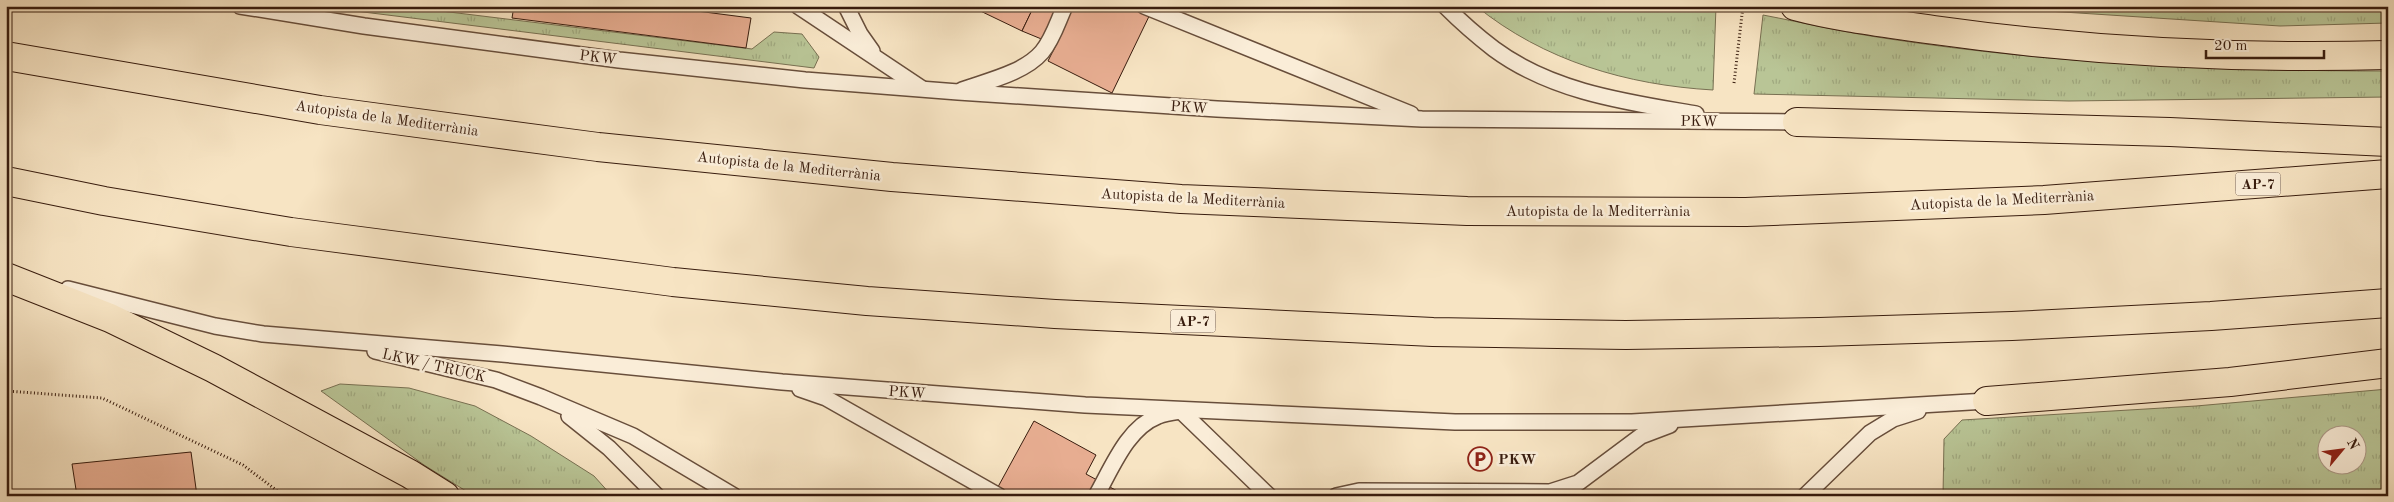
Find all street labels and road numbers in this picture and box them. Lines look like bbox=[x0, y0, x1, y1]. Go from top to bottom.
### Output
street label: PKW bbox=[578, 49, 617, 68]
street label: Autopista de la Mediterrània bbox=[294, 99, 480, 140]
street label: PKW bbox=[1170, 100, 1208, 117]
street label: PKW bbox=[1680, 115, 1718, 130]
street label: Autopista de la Mediterrània bbox=[696, 150, 882, 185]
road number: AP-7 bbox=[2236, 172, 2280, 195]
street label: Autopista de la Mediterrània bbox=[1100, 187, 1286, 212]
street label: Autopista de la Mediterrània bbox=[1909, 189, 2095, 214]
street label: Autopista de la Mediterrània bbox=[1506, 205, 1691, 220]
road number: AP-7 bbox=[1170, 310, 1216, 332]
street label: LKW / TRUCK bbox=[380, 347, 487, 386]
street label: PKW bbox=[888, 385, 926, 402]

